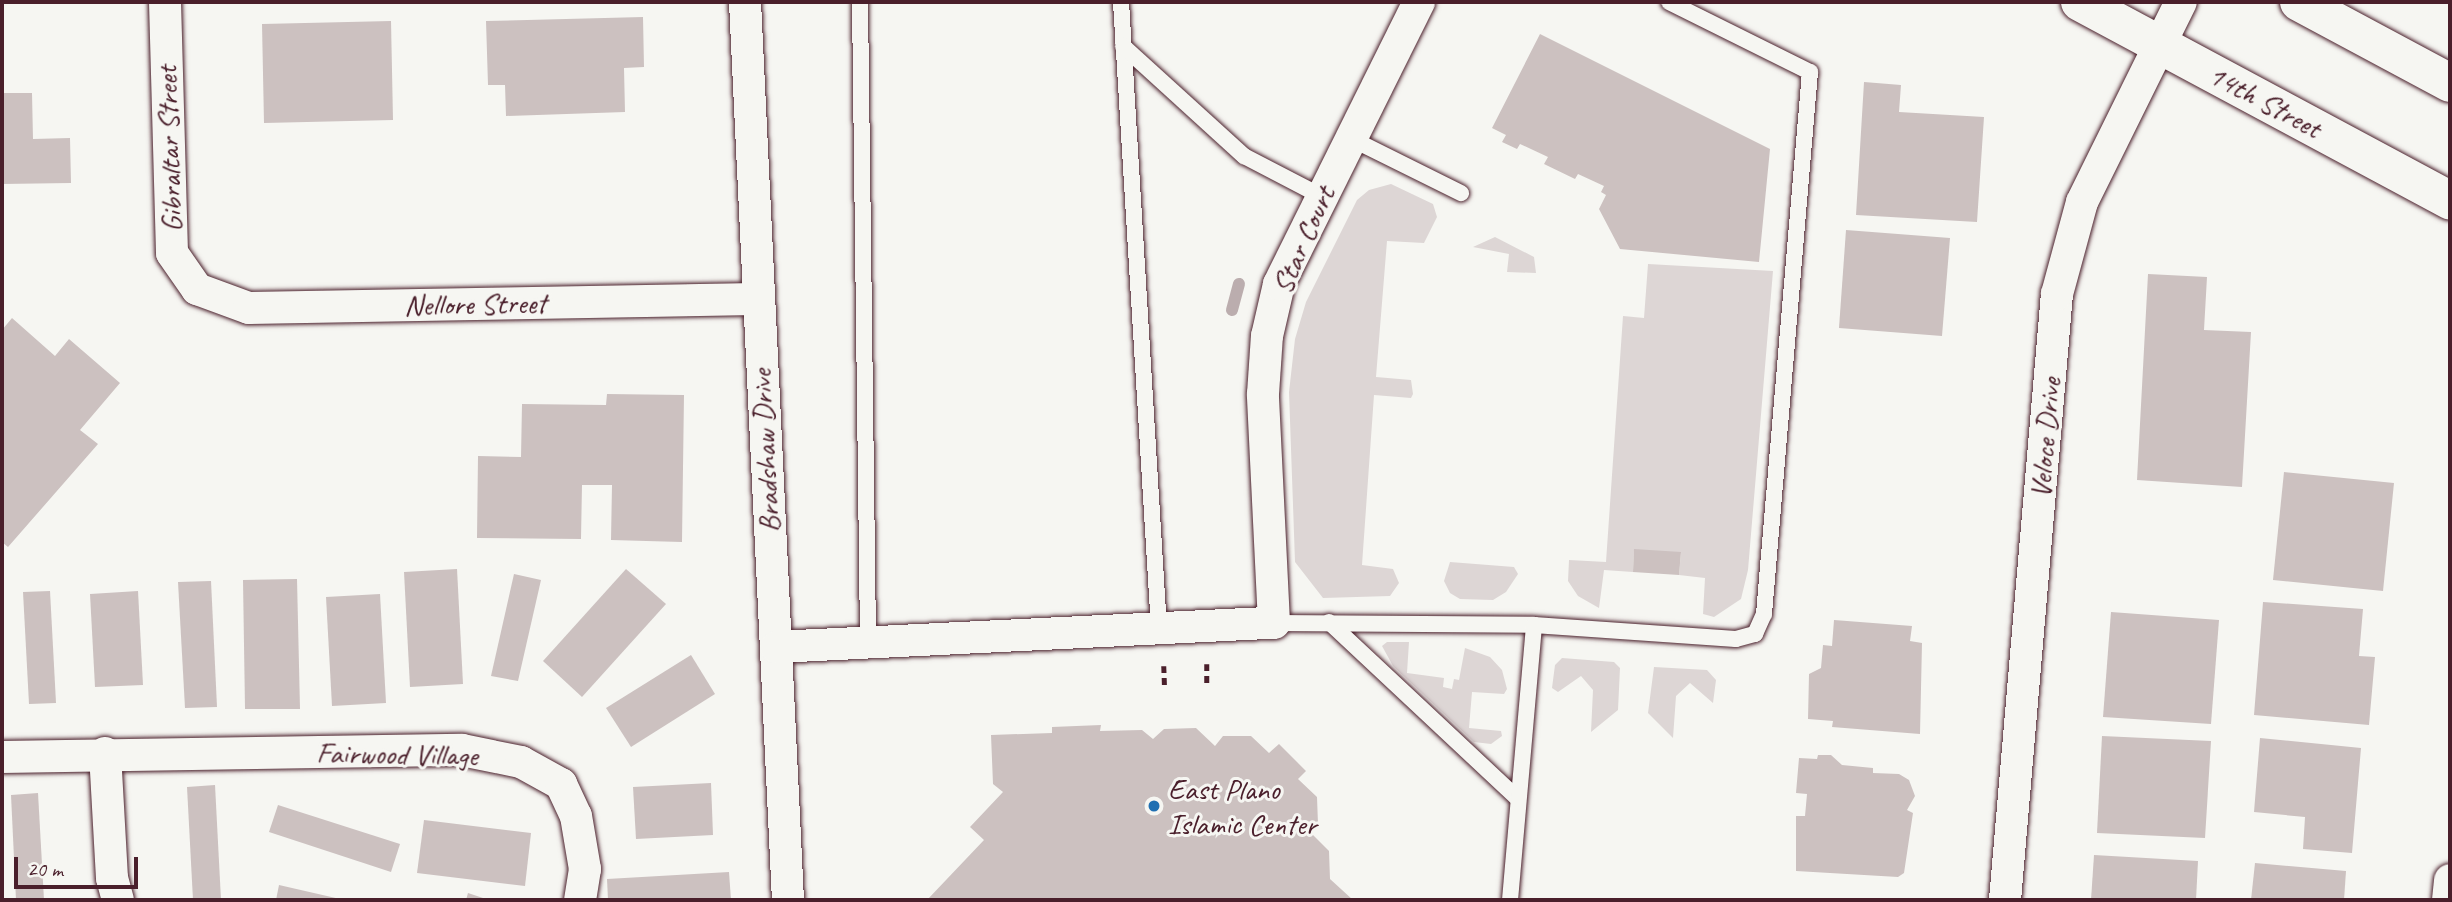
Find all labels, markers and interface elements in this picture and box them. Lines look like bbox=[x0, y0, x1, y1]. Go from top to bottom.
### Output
street label: 14th Street bbox=[2202, 56, 2328, 146]
street label: Gibraltar Street bbox=[148, 65, 190, 233]
street label: Star Court bbox=[1264, 181, 1342, 299]
street label: Nellore Street bbox=[404, 285, 546, 323]
street label: Bradshaw Drive bbox=[743, 368, 787, 534]
street label: Veloce Drive bbox=[2022, 376, 2068, 500]
street label: Fairwood Village bbox=[316, 735, 478, 773]
place label: East Plano Islamic Center bbox=[1168, 771, 1316, 842]
marker: East Plano Islamic Center bbox=[1146, 798, 1162, 814]
scale bar bbox=[18, 842, 142, 886]
text: 20 m bbox=[27, 856, 63, 882]

